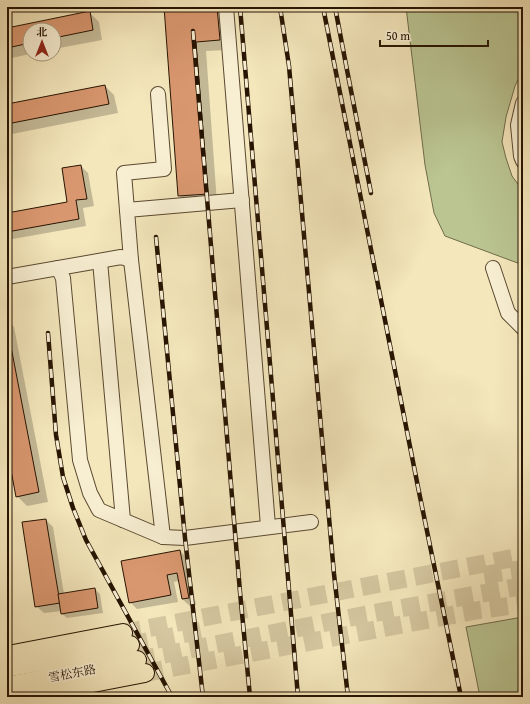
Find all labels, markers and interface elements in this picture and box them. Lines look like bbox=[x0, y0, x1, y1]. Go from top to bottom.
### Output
north arrow bbox=[22, 22, 62, 62]
scale bar bbox=[380, 22, 488, 48]
text: 北 bbox=[37, 24, 48, 40]
text: 50 m bbox=[386, 27, 410, 44]
street label: 雪松东路 bbox=[47, 660, 97, 686]

